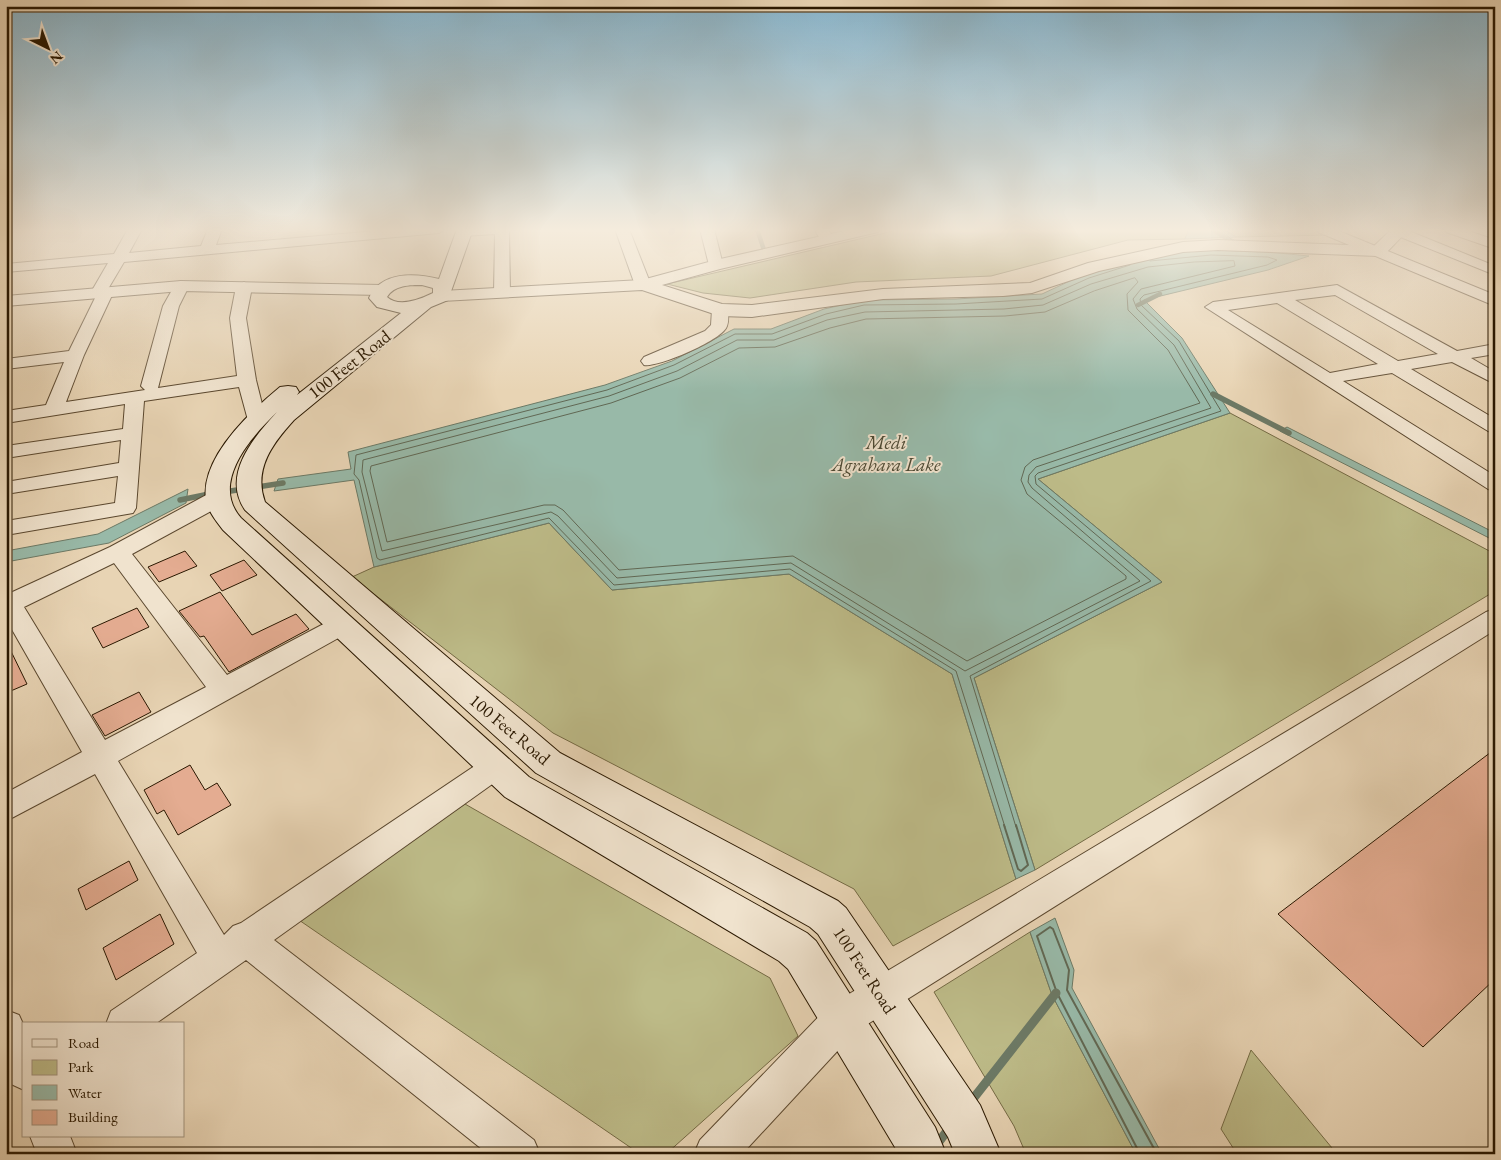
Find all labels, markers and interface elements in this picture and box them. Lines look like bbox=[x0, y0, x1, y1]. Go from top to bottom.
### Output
north arrow bbox=[22, 22, 72, 72]
text: N bbox=[46, 47, 67, 69]
street label: 100 Feet Road bbox=[303, 324, 396, 404]
water label: Medi Agrahara Lake bbox=[830, 430, 941, 477]
street label: 100 Feet Road bbox=[465, 688, 556, 770]
street label: 100 Feet Road bbox=[828, 922, 902, 1019]
legend bbox=[22, 1022, 185, 1138]
text: Road bbox=[68, 1033, 100, 1052]
text: Park bbox=[68, 1057, 95, 1076]
text: Water bbox=[68, 1083, 102, 1102]
text: Building bbox=[68, 1107, 118, 1126]

